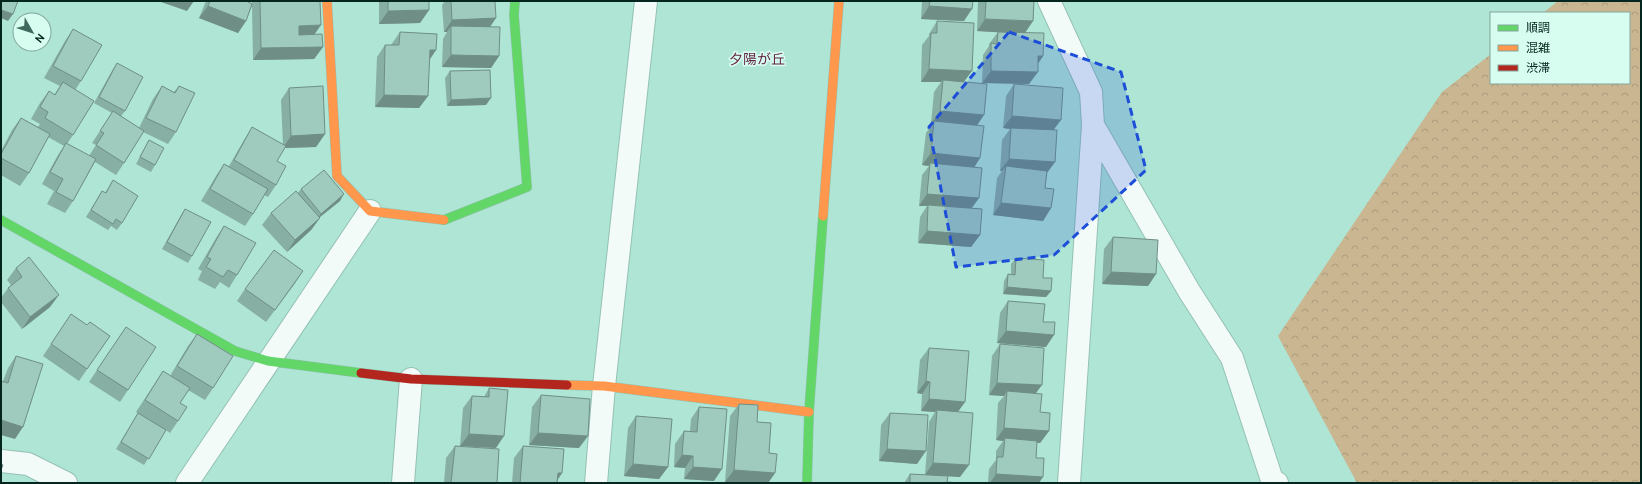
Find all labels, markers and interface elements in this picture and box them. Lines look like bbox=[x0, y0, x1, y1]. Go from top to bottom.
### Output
north arrow bbox=[12, 12, 52, 52]
legend bbox=[1490, 12, 1630, 84]
text: 順調 bbox=[1526, 21, 1550, 37]
text: N bbox=[31, 30, 47, 45]
text: 混雑 bbox=[1526, 41, 1550, 57]
district label: 夕陽が丘 bbox=[729, 52, 785, 69]
text: 渋滞 bbox=[1526, 61, 1550, 77]

